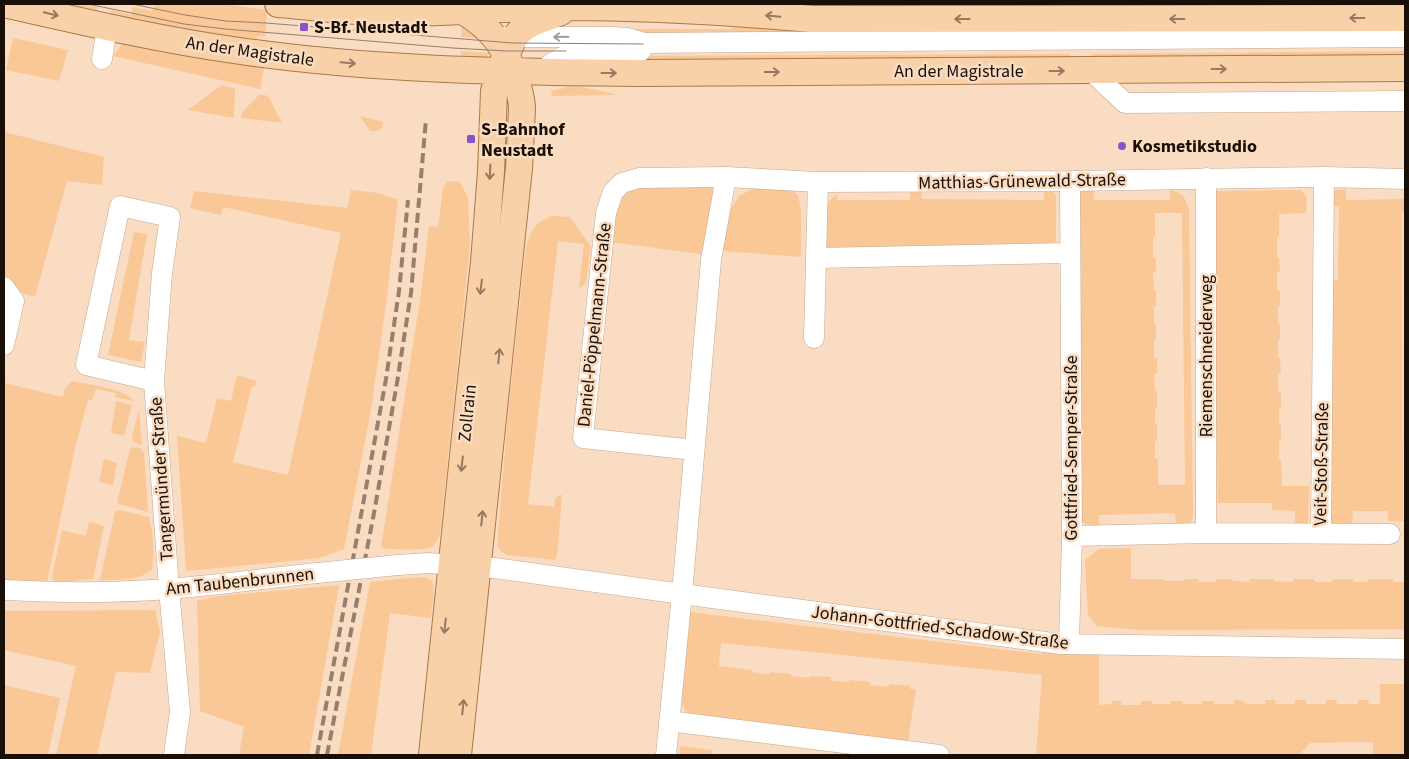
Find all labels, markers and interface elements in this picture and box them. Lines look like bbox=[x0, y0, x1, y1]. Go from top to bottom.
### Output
one-way arrow bbox=[43, 10, 59, 20]
one-way arrow bbox=[766, 11, 782, 20]
one-way arrow bbox=[1349, 13, 1365, 23]
one-way arrow bbox=[954, 14, 970, 24]
one-way arrow bbox=[1169, 14, 1185, 24]
place label: S-Bf. Neustadt bbox=[314, 15, 428, 40]
marker: S-Bf. Neustadt bbox=[298, 21, 310, 33]
street label: An der Magistrale bbox=[184, 30, 316, 73]
one-way arrow bbox=[554, 32, 570, 42]
one-way arrow bbox=[339, 58, 355, 68]
street label: An der Magistrale bbox=[894, 59, 1024, 84]
one-way arrow bbox=[1211, 64, 1227, 74]
one-way arrow bbox=[1048, 66, 1065, 76]
one-way arrow bbox=[764, 67, 780, 77]
one-way arrow bbox=[601, 68, 617, 78]
place label: S-Bahnhof Neustadt bbox=[481, 117, 565, 163]
marker: S-Bahnhof Neustadt bbox=[465, 133, 477, 145]
place label: Kosmetikstudio bbox=[1132, 134, 1257, 159]
marker: Kosmetikstudio bbox=[1116, 140, 1128, 152]
one-way arrow bbox=[486, 164, 495, 180]
street label: Matthias-Grünewald-Straße bbox=[918, 167, 1126, 196]
street label: Daniel-Pöppelmann-Straße bbox=[571, 222, 618, 428]
street label: Riemenschneiderweg bbox=[1194, 275, 1219, 437]
one-way arrow bbox=[476, 279, 486, 295]
one-way arrow bbox=[494, 349, 504, 365]
street label: Gottfried-Semper-Straße bbox=[1059, 355, 1084, 541]
street label: Zollrain bbox=[452, 383, 483, 443]
street label: Tangermünder Straße bbox=[143, 396, 180, 562]
street label: Veit-Stoß-Straße bbox=[1308, 402, 1335, 526]
one-way arrow bbox=[457, 456, 467, 472]
one-way arrow bbox=[477, 510, 487, 526]
street label: Am Taubenbrunnen bbox=[165, 561, 315, 602]
street label: Johann-Gottfried-Schadow-Straße bbox=[810, 599, 1070, 656]
one-way arrow bbox=[440, 618, 450, 634]
one-way arrow bbox=[458, 699, 468, 715]

